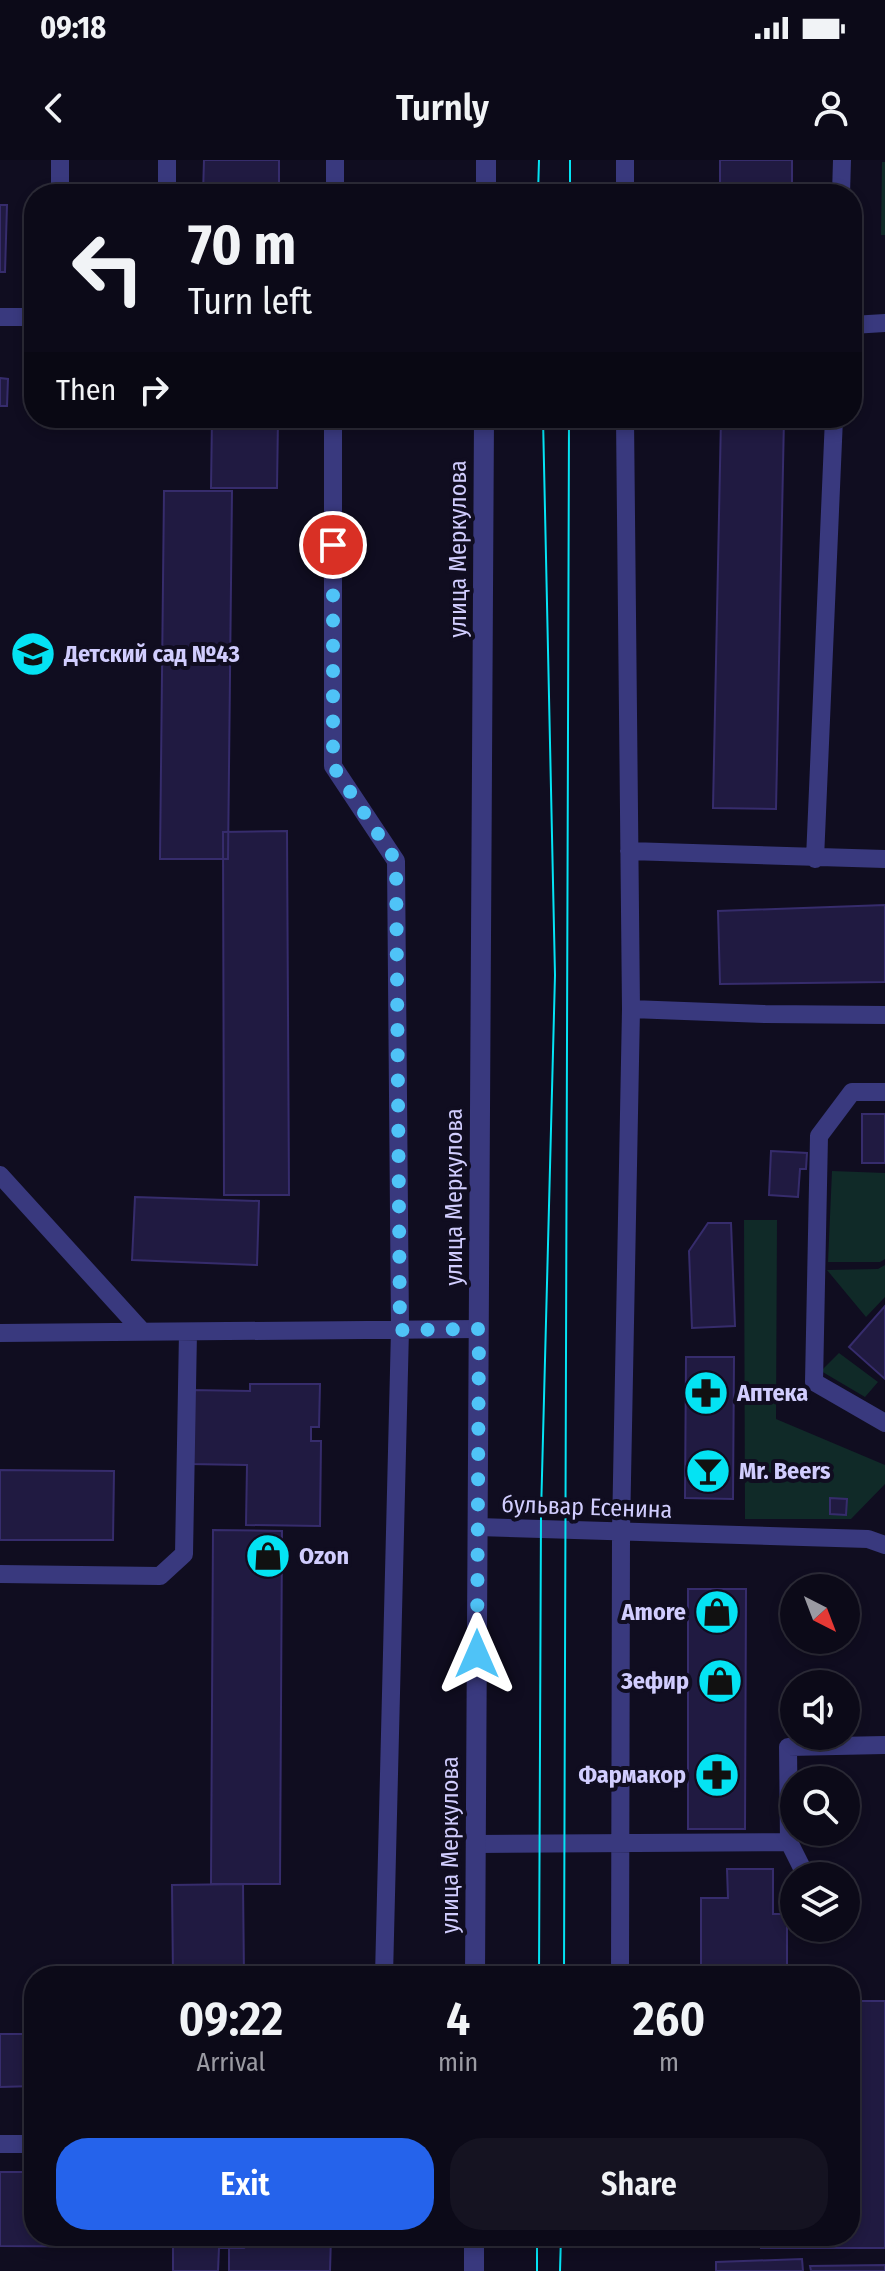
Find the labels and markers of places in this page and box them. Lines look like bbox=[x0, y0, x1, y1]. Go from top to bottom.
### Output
pin bbox=[299, 511, 367, 579]
school or university icon: Детский сад №43 bbox=[9, 630, 57, 678]
place label: Детский сад №43 bbox=[63, 640, 240, 668]
pharmacy icon: Аптека bbox=[682, 1369, 730, 1417]
place label: Аптека bbox=[736, 1379, 808, 1407]
bar icon: Mr. Beers bbox=[684, 1447, 732, 1495]
place label: Mr. Beers bbox=[739, 1457, 831, 1485]
shop icon: Ozon bbox=[244, 1532, 292, 1580]
place label: Ozon bbox=[299, 1542, 349, 1570]
shop icon: Amore bbox=[693, 1588, 741, 1636]
place label: Amore bbox=[621, 1598, 686, 1626]
shop icon: Зефир bbox=[696, 1657, 744, 1705]
place label: Зефир bbox=[620, 1667, 689, 1695]
pharmacy icon: Фармакор bbox=[693, 1751, 741, 1799]
place label: Фармакор bbox=[579, 1761, 686, 1789]

